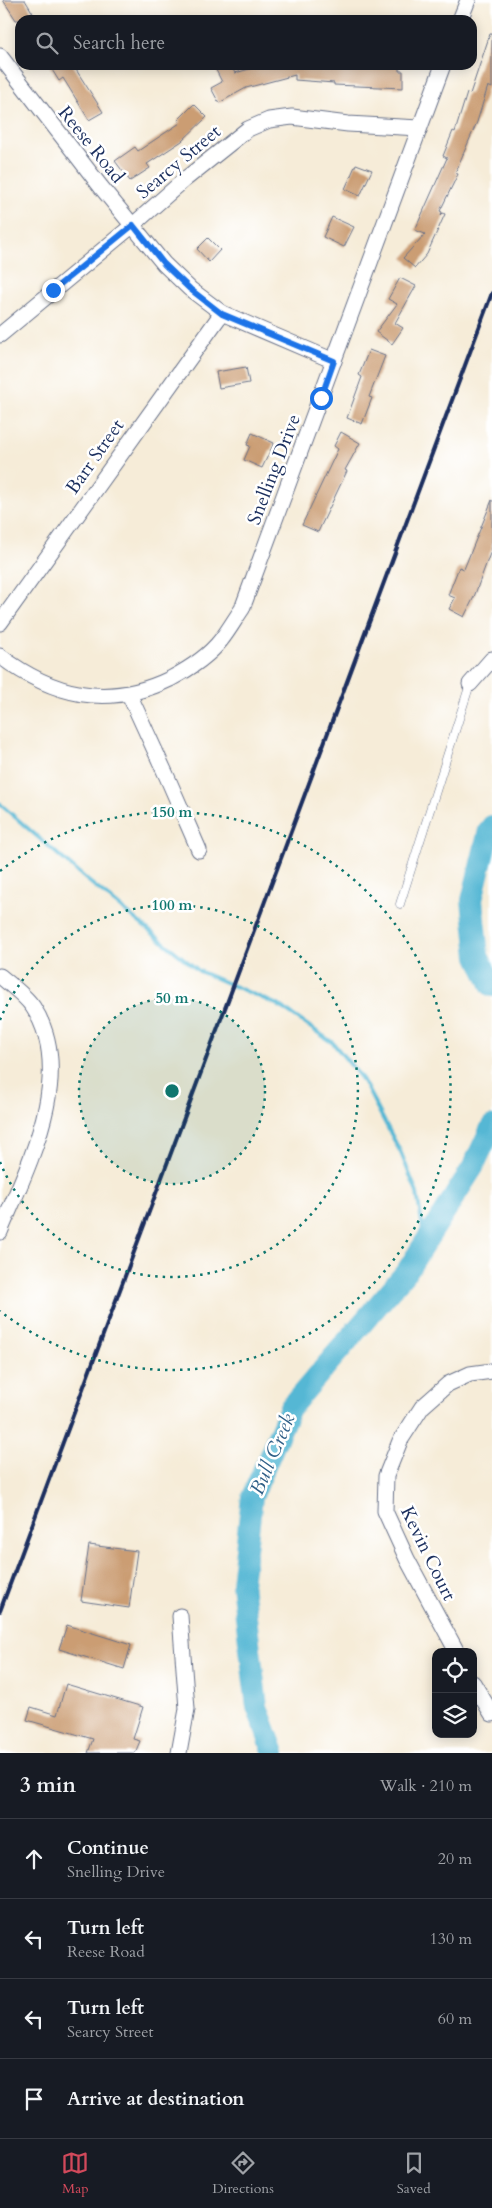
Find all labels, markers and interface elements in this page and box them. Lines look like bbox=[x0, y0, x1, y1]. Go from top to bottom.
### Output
search box bbox=[15, 15, 477, 70]
icon: search bbox=[33, 29, 61, 57]
text: Search here bbox=[73, 30, 165, 56]
street label: Reese Road bbox=[52, 101, 130, 189]
street label: Searcy Street bbox=[131, 119, 226, 205]
route end bbox=[42, 279, 65, 302]
route start bbox=[310, 387, 333, 410]
street label: Snelling Drive bbox=[241, 410, 307, 528]
street label: Barr Street bbox=[60, 414, 130, 499]
text: 150 m bbox=[152, 802, 193, 822]
text: 100 m bbox=[152, 895, 193, 915]
text: 50 m bbox=[155, 988, 189, 1008]
centre of rings bbox=[163, 1082, 181, 1100]
water label: Bull Creek bbox=[243, 1409, 302, 1499]
street label: Kevin Court bbox=[394, 1502, 462, 1605]
map controls bbox=[432, 1648, 477, 1738]
button: locate bbox=[432, 1648, 477, 1693]
button: layers bbox=[432, 1693, 477, 1738]
text: 3 min bbox=[20, 1771, 76, 1800]
text: Walk · 210 m bbox=[380, 1775, 472, 1797]
text: Continue bbox=[67, 1835, 149, 1861]
icon: ahead bbox=[20, 1845, 48, 1873]
text: 20 m bbox=[438, 1848, 472, 1870]
text: Snelling Drive bbox=[67, 1861, 165, 1883]
text: Turn left bbox=[67, 1915, 144, 1941]
icon: left bbox=[20, 1925, 48, 1953]
text: 130 m bbox=[430, 1928, 472, 1950]
text: Reese Road bbox=[67, 1941, 145, 1963]
text: Turn left bbox=[67, 1995, 144, 2021]
icon: left bbox=[20, 2005, 48, 2033]
text: 60 m bbox=[438, 2008, 472, 2030]
text: Searcy Street bbox=[67, 2021, 154, 2043]
icon: arrive bbox=[20, 2085, 48, 2113]
text: Arrive at destination bbox=[67, 2086, 244, 2112]
tab: Map bbox=[61, 2149, 89, 2198]
tab: Directions bbox=[212, 2149, 274, 2198]
tab: Saved bbox=[397, 2149, 431, 2198]

